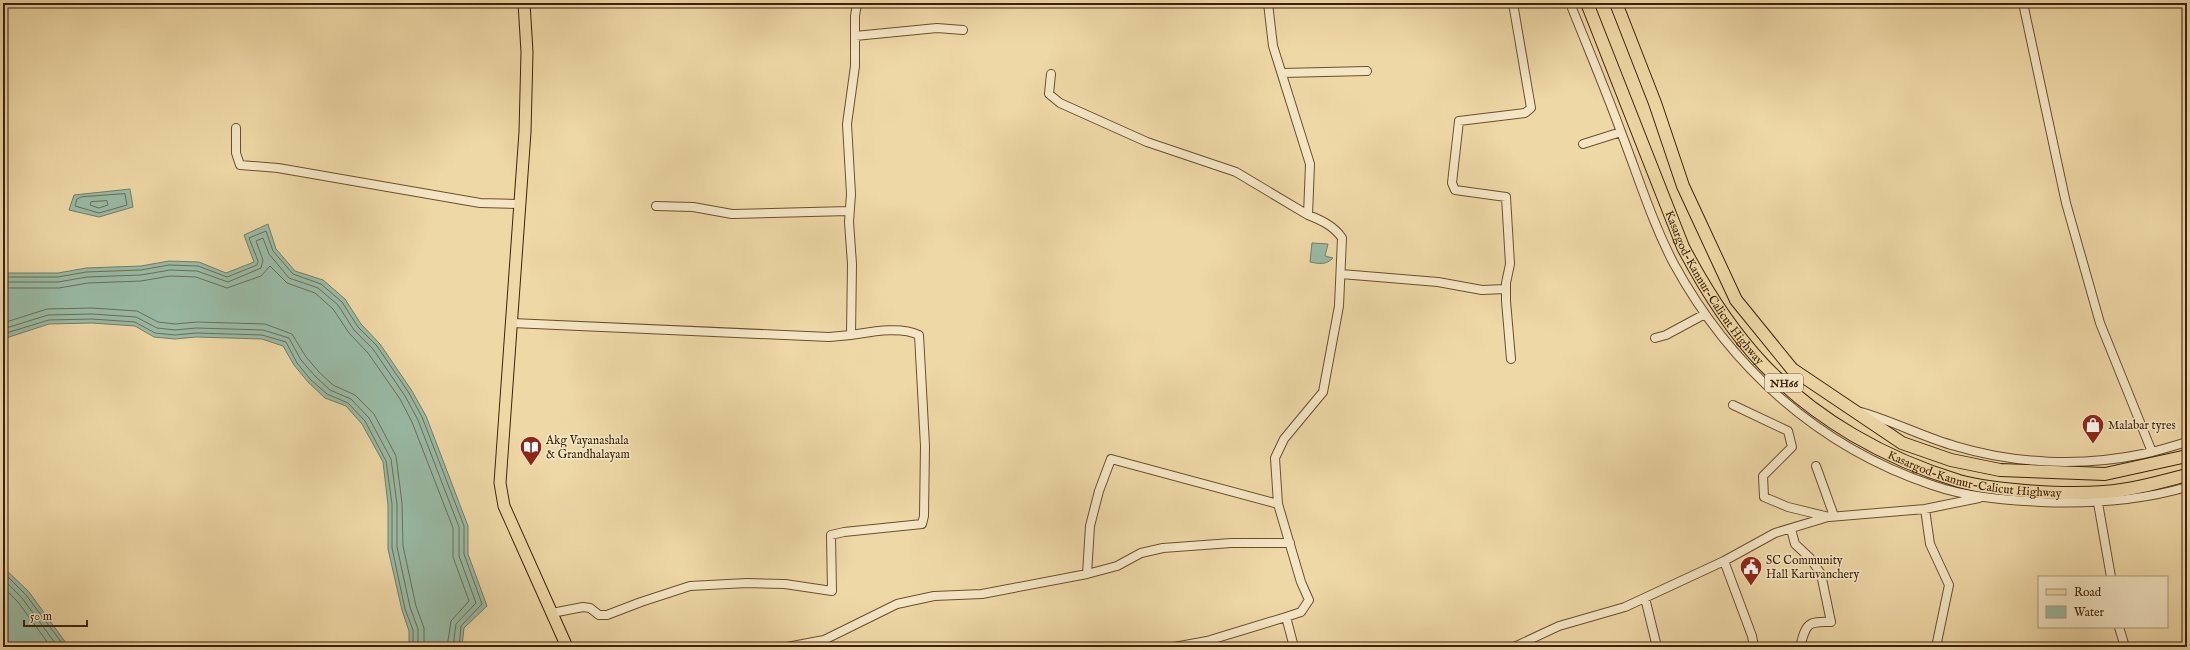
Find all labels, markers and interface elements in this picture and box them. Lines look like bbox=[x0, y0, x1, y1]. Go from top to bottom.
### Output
street label: Kasargod-Kannur-Calicut Highway bbox=[1661, 208, 1767, 368]
road number: NH66 bbox=[1765, 374, 1803, 392]
shop icon: Malabar tyres bbox=[2080, 412, 2106, 445]
place label: Malabar tyres bbox=[2108, 418, 2176, 433]
place label: Akg Vayanashala & Grandhalayam bbox=[545, 433, 630, 462]
library icon: Akg Vayanashala & Grandhalayam bbox=[518, 434, 544, 467]
street label: Kasargod-Kannur-Calicut Highway bbox=[1885, 447, 2062, 501]
place label: SC Community Hall Karuvanchery bbox=[1766, 553, 1859, 582]
public building icon: SC Community Hall Karuvanchery bbox=[1738, 554, 1764, 587]
legend bbox=[2038, 576, 2168, 628]
text: Road bbox=[2074, 585, 2102, 600]
scale bar bbox=[24, 602, 87, 628]
text: Water bbox=[2074, 605, 2105, 620]
text: 50 m bbox=[30, 609, 52, 624]

